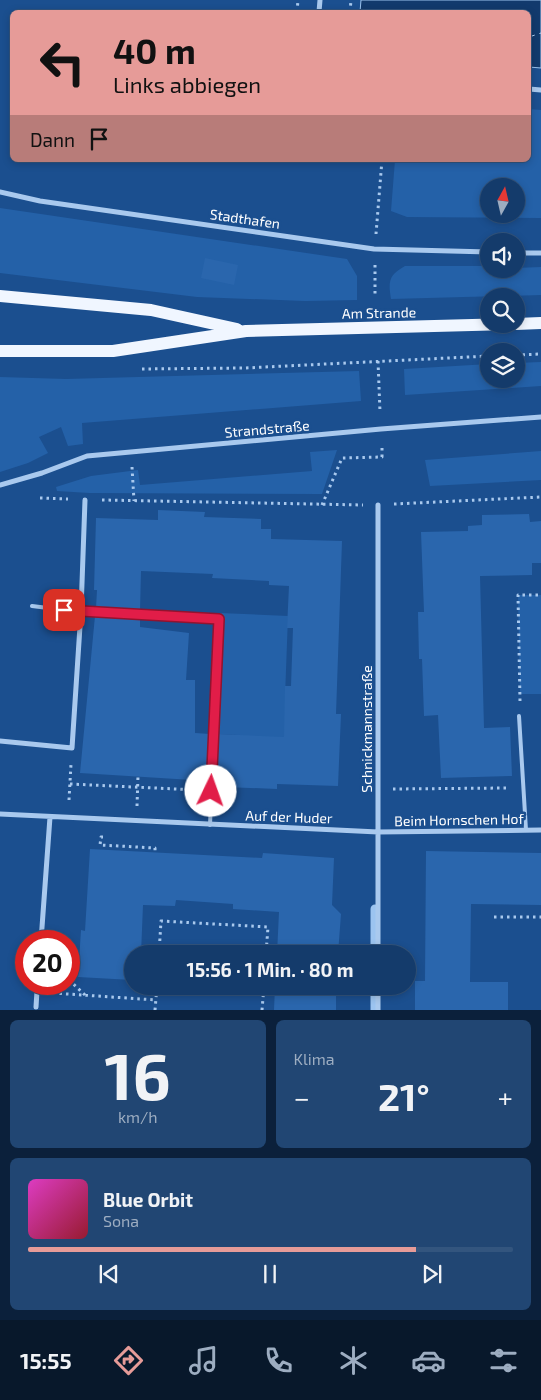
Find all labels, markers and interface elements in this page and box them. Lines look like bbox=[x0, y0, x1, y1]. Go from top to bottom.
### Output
text: 40 m bbox=[113, 29, 196, 71]
icon: left bbox=[30, 30, 95, 95]
text: Links abbiegen bbox=[113, 71, 261, 97]
icon: arrive bbox=[85, 125, 113, 153]
text: Dann bbox=[30, 128, 75, 151]
north arrow bbox=[480, 178, 525, 222]
map controls bbox=[480, 178, 525, 388]
street label: Stadthafen bbox=[209, 205, 281, 232]
button: sound bbox=[480, 233, 525, 278]
button: search bbox=[480, 288, 525, 333]
street label: Am Strande bbox=[342, 303, 416, 322]
button: layers bbox=[480, 343, 525, 388]
street label: Strandstraße bbox=[224, 416, 310, 441]
pin bbox=[43, 589, 85, 631]
icon: arrive bbox=[50, 596, 78, 624]
street label: Schnickmannstraße bbox=[358, 665, 375, 793]
position arrow bbox=[184, 764, 236, 816]
street label: Auf der Huder bbox=[245, 806, 333, 827]
street label: Beim Hornschen Hof bbox=[394, 810, 525, 829]
speed limit sign: 20 bbox=[15, 930, 80, 995]
text: 15:56 · 1 Min. · 80 m bbox=[187, 958, 353, 981]
text: 16 bbox=[105, 1035, 171, 1113]
text: Klima bbox=[294, 1049, 334, 1068]
text: 21° bbox=[378, 1073, 430, 1119]
text: − bbox=[294, 1080, 310, 1114]
text: + bbox=[498, 1080, 513, 1114]
text: km/h bbox=[118, 1107, 158, 1126]
text: Blue Orbit bbox=[103, 1188, 193, 1211]
text: Sona bbox=[103, 1211, 139, 1230]
icon: previous bbox=[95, 1260, 123, 1288]
icon: pause bbox=[256, 1260, 284, 1288]
icon: next bbox=[418, 1260, 446, 1288]
icon: directions bbox=[111, 1343, 146, 1378]
icon: music bbox=[186, 1343, 221, 1378]
icon: phone bbox=[261, 1343, 296, 1378]
icon: climate bbox=[336, 1343, 371, 1378]
icon: car bbox=[411, 1343, 446, 1378]
icon: filters bbox=[486, 1343, 521, 1378]
text: 15:55 bbox=[20, 1347, 72, 1373]

